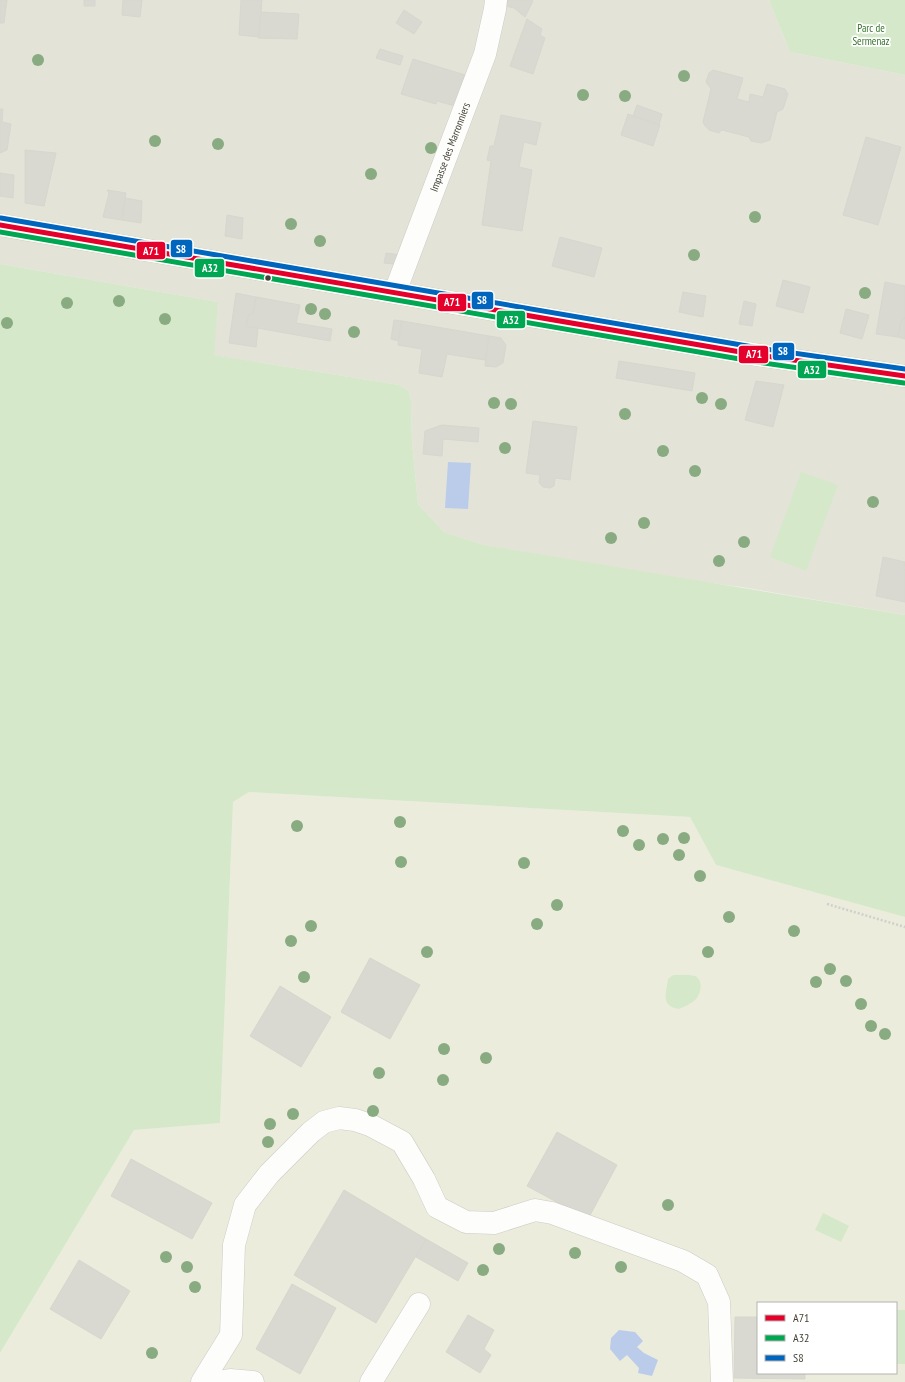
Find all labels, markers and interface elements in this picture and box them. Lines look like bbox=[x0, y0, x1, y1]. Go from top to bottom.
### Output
park label: Parc de Sermenaz bbox=[852, 21, 890, 48]
street label: Impasse des Marronniers bbox=[427, 100, 473, 194]
line badge: S8 bbox=[170, 239, 193, 258]
line badge: A71 bbox=[136, 241, 166, 260]
text: S8 bbox=[176, 242, 186, 256]
text: A71 bbox=[142, 244, 159, 258]
line badge: A32 bbox=[194, 258, 225, 278]
text: A32 bbox=[201, 261, 218, 275]
unlabelled marker bbox=[263, 273, 273, 283]
line badge: S8 bbox=[471, 291, 494, 310]
line badge: A71 bbox=[437, 293, 467, 312]
text: S8 bbox=[477, 293, 487, 307]
text: A71 bbox=[443, 295, 460, 309]
line badge: A32 bbox=[496, 310, 526, 329]
text: A32 bbox=[502, 313, 519, 327]
line badge: S8 bbox=[772, 342, 795, 361]
text: S8 bbox=[778, 344, 788, 358]
line badge: A71 bbox=[738, 345, 769, 364]
text: A71 bbox=[745, 347, 762, 361]
line badge: A32 bbox=[797, 360, 827, 379]
text: A32 bbox=[803, 363, 820, 377]
legend bbox=[757, 1302, 897, 1374]
text: A71 bbox=[793, 1310, 809, 1325]
text: A32 bbox=[793, 1330, 809, 1345]
text: S8 bbox=[793, 1350, 804, 1365]

